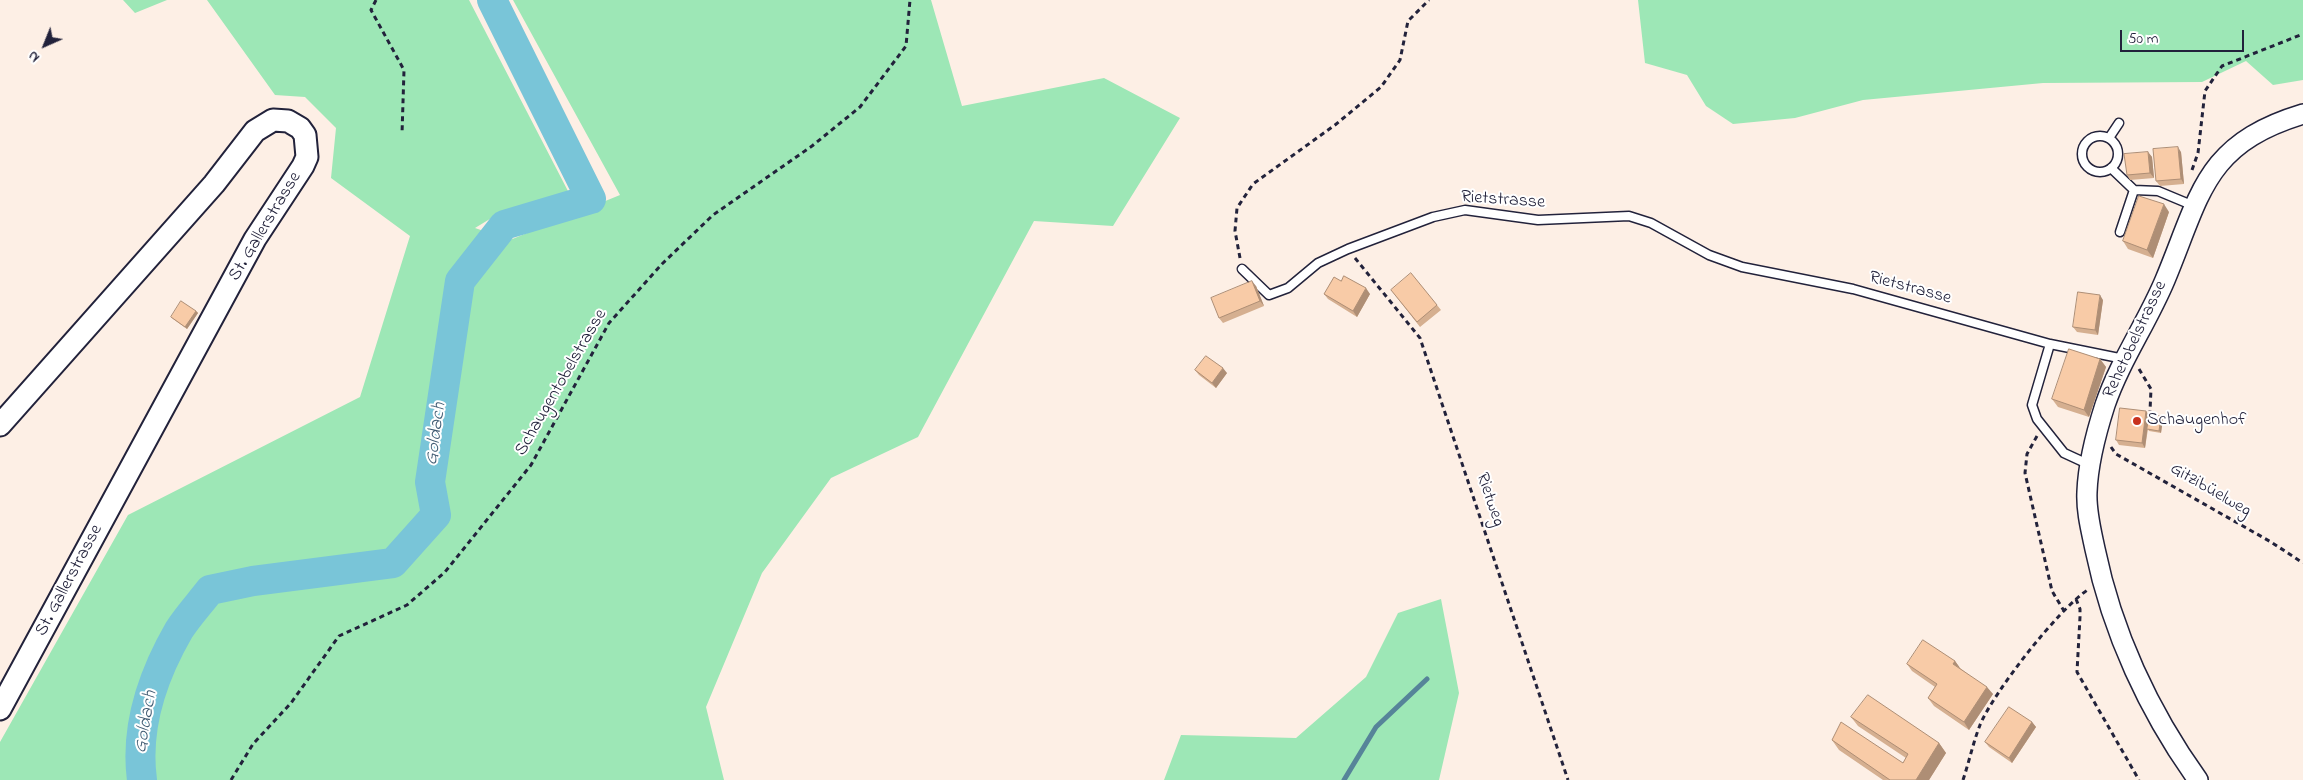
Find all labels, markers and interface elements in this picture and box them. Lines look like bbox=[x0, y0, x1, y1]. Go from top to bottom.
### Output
north arrow bbox=[20, 20, 70, 70]
scale bar bbox=[2123, 20, 2247, 52]
text: 50 m bbox=[2128, 28, 2158, 50]
text: N bbox=[24, 45, 45, 67]
street label: St. Gallerstrasse bbox=[225, 169, 307, 285]
street label: Rietstrasse bbox=[1460, 187, 1546, 215]
street label: Rietstrasse bbox=[1867, 268, 1953, 310]
street label: Rehetobelstrasse bbox=[2099, 278, 2173, 402]
street label: Schaugentobelstrasse bbox=[511, 306, 613, 460]
water label: Goldach bbox=[421, 401, 453, 467]
place label: Schaugenhof bbox=[2147, 410, 2246, 432]
marker: Schaugenhof bbox=[2131, 415, 2143, 427]
street label: Gitzibüelweg bbox=[2166, 459, 2254, 523]
street label: Rietweg bbox=[1470, 470, 1508, 530]
street label: St. Gallerstrasse bbox=[32, 521, 108, 641]
water label: Goldach bbox=[130, 689, 164, 755]

